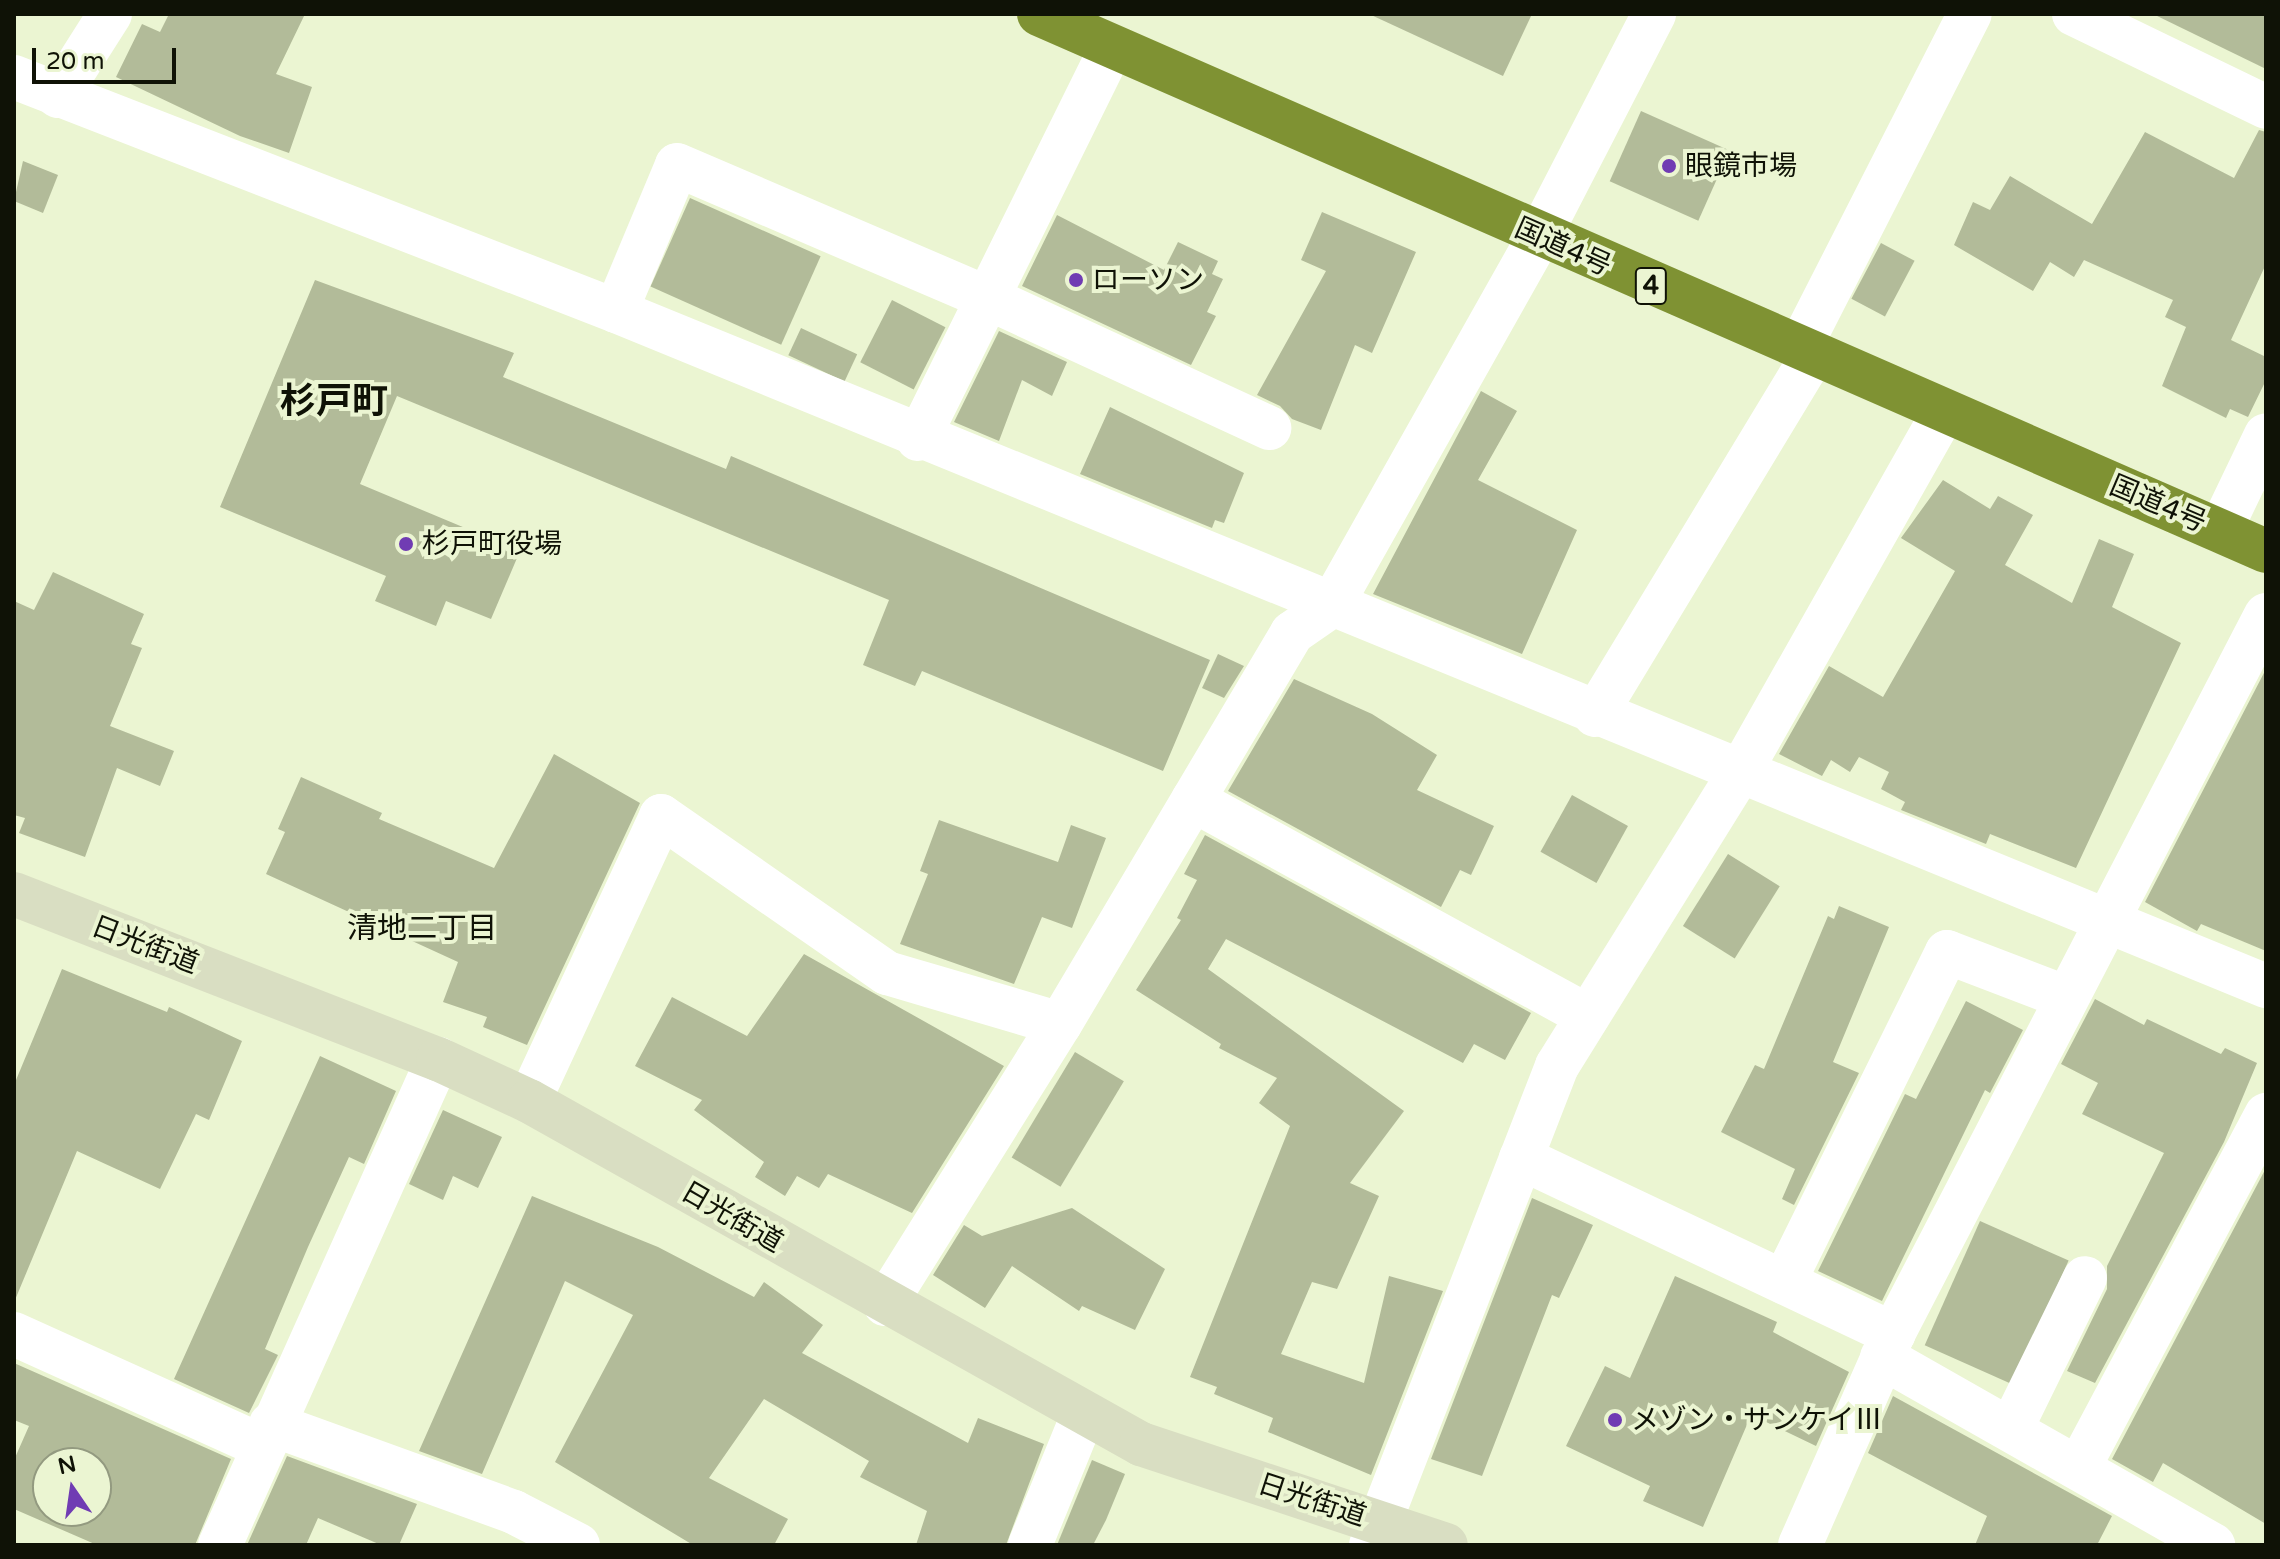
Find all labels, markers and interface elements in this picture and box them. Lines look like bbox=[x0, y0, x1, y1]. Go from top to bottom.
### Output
scale bar bbox=[36, 32, 180, 82]
text: 20 m bbox=[46, 47, 104, 76]
place label: 眼鏡市場 bbox=[1685, 149, 1797, 183]
marker: 眼鏡市場 bbox=[1660, 157, 1678, 175]
street label: 国道4号 bbox=[1510, 211, 1616, 283]
place label: ローソン bbox=[1092, 263, 1204, 297]
road number: 4 bbox=[1633, 264, 1669, 308]
marker: ローソン bbox=[1067, 271, 1085, 289]
district label: 杉戸町 bbox=[280, 380, 388, 424]
street label: 国道4号 bbox=[2105, 469, 2211, 539]
place label: 杉戸町役場 bbox=[422, 527, 562, 561]
marker: 杉戸町役場 bbox=[397, 535, 415, 553]
street label: 日光街道 bbox=[87, 909, 203, 981]
district label: 清地二丁目 bbox=[347, 911, 497, 947]
street label: 日光街道 bbox=[675, 1174, 789, 1260]
place label: メゾン・サンケイⅢ bbox=[1631, 1403, 1883, 1437]
marker: メゾン・サンケイⅢ bbox=[1606, 1411, 1624, 1429]
north arrow bbox=[32, 1447, 112, 1527]
text: N bbox=[56, 1451, 79, 1480]
street label: 日光街道 bbox=[1254, 1467, 1370, 1533]

